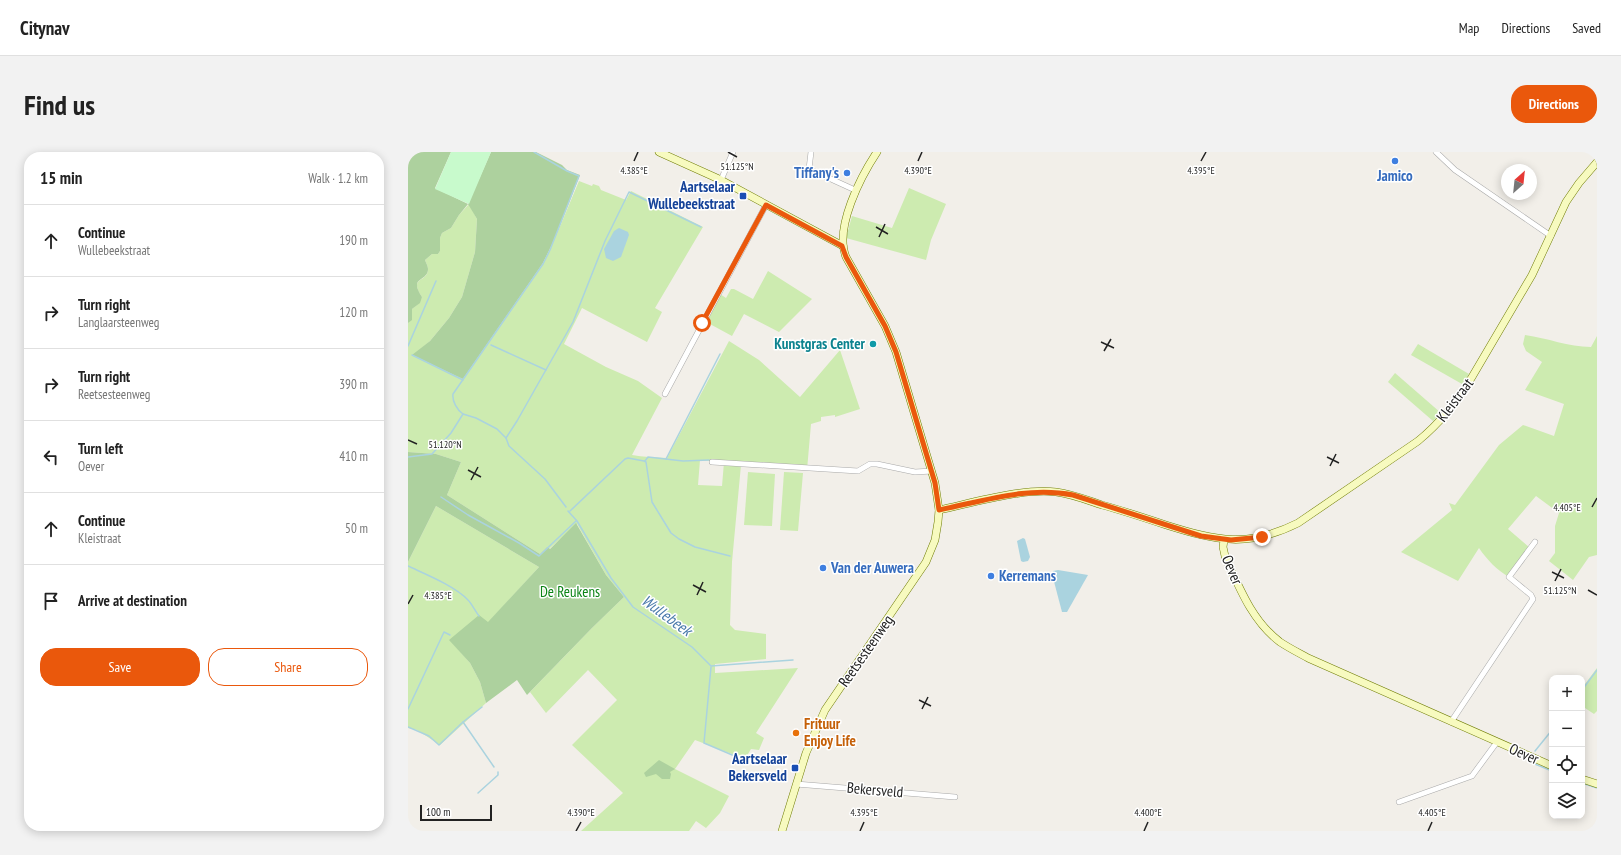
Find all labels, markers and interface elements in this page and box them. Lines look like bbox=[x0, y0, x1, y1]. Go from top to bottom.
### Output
text: Citynav bbox=[20, 16, 70, 40]
text: Map bbox=[1459, 19, 1479, 37]
text: Directions bbox=[1501, 19, 1550, 37]
text: Saved bbox=[1572, 19, 1601, 37]
button: Directions bbox=[1511, 85, 1597, 123]
text: Find us bbox=[24, 86, 95, 123]
marker: Jamico bbox=[1390, 156, 1400, 166]
text: 51.125°N bbox=[720, 160, 754, 173]
place label: Tiffany's bbox=[794, 163, 839, 182]
text: 4.385°E bbox=[620, 164, 648, 177]
text: 4.390°E bbox=[904, 164, 932, 177]
text: 4.395°E bbox=[1187, 164, 1215, 177]
north arrow bbox=[1501, 164, 1537, 200]
place label: Jamico bbox=[1376, 166, 1413, 185]
text: 15 min bbox=[40, 167, 82, 189]
marker: Tiffany's bbox=[842, 168, 852, 178]
text: Walk · 1.2 km bbox=[308, 170, 368, 187]
place label: Aartselaar Wullebeekstraat bbox=[647, 177, 736, 213]
marker: Aartselaar Wullebeekstraat bbox=[738, 191, 748, 201]
text: Continue bbox=[78, 223, 125, 242]
icon: ahead bbox=[40, 230, 62, 252]
text: 190 m bbox=[339, 232, 368, 249]
text: Wullebeekstraat bbox=[78, 242, 150, 259]
text: Turn right bbox=[78, 295, 130, 314]
icon: right bbox=[40, 302, 62, 324]
text: 120 m bbox=[339, 304, 368, 321]
text: Langlaarsteenweg bbox=[78, 314, 159, 331]
route start bbox=[693, 314, 711, 332]
place label: Kunstgras Center bbox=[774, 334, 866, 353]
marker: Kunstgras Center bbox=[868, 339, 878, 349]
text: Turn right bbox=[78, 367, 130, 386]
icon: right bbox=[40, 374, 62, 396]
street label: Kleistraat bbox=[1432, 374, 1477, 425]
text: 390 m bbox=[339, 376, 368, 393]
text: Reetsesteenweg bbox=[78, 386, 150, 403]
text: 51.120°N bbox=[428, 438, 462, 451]
text: Turn left bbox=[78, 439, 123, 458]
icon: left bbox=[40, 446, 62, 468]
text: 410 m bbox=[339, 448, 368, 465]
text: Oever bbox=[78, 458, 104, 475]
text: 4.405°E bbox=[1553, 501, 1581, 514]
text: Continue bbox=[78, 511, 125, 530]
icon: ahead bbox=[40, 518, 62, 540]
text: 50 m bbox=[345, 520, 368, 537]
route end bbox=[1253, 528, 1271, 546]
text: Kleistraat bbox=[78, 530, 121, 547]
street label: Oever bbox=[1218, 552, 1247, 588]
place label: Van der Auwera bbox=[830, 558, 914, 577]
marker: Van der Auwera bbox=[818, 563, 828, 573]
place label: Kerremans bbox=[999, 566, 1056, 585]
marker: Kerremans bbox=[986, 571, 996, 581]
park label: De Reukens bbox=[540, 582, 600, 601]
text: 51.125°N bbox=[1543, 584, 1577, 597]
text: 4.385°E bbox=[424, 589, 452, 602]
icon: arrive bbox=[40, 590, 62, 612]
water label: Wullebeek bbox=[638, 590, 698, 641]
text: Arrive at destination bbox=[78, 591, 187, 610]
street label: Reetsesteenweg bbox=[834, 611, 897, 690]
button: Save bbox=[40, 648, 200, 686]
button: Share bbox=[208, 648, 368, 686]
map controls bbox=[1549, 675, 1585, 819]
button: + bbox=[1549, 675, 1585, 711]
button: − bbox=[1549, 711, 1585, 747]
place label: Frituur Enjoy Life bbox=[804, 714, 856, 750]
marker: Frituur Enjoy Life bbox=[791, 728, 801, 738]
street label: Oever bbox=[1506, 739, 1543, 769]
button: locate bbox=[1549, 747, 1585, 783]
place label: Aartselaar Bekersveld bbox=[728, 749, 788, 785]
marker: Aartselaar Bekersveld bbox=[790, 763, 800, 773]
street label: Bekersveld bbox=[846, 778, 904, 801]
button: layers bbox=[1549, 783, 1585, 819]
scale bar bbox=[420, 803, 492, 822]
text: 100 m bbox=[426, 805, 450, 819]
text: 4.390°E bbox=[567, 806, 595, 819]
text: 4.395°E bbox=[850, 806, 878, 819]
text: 4.400°E bbox=[1134, 806, 1162, 819]
text: 4.405°E bbox=[1418, 806, 1446, 819]

